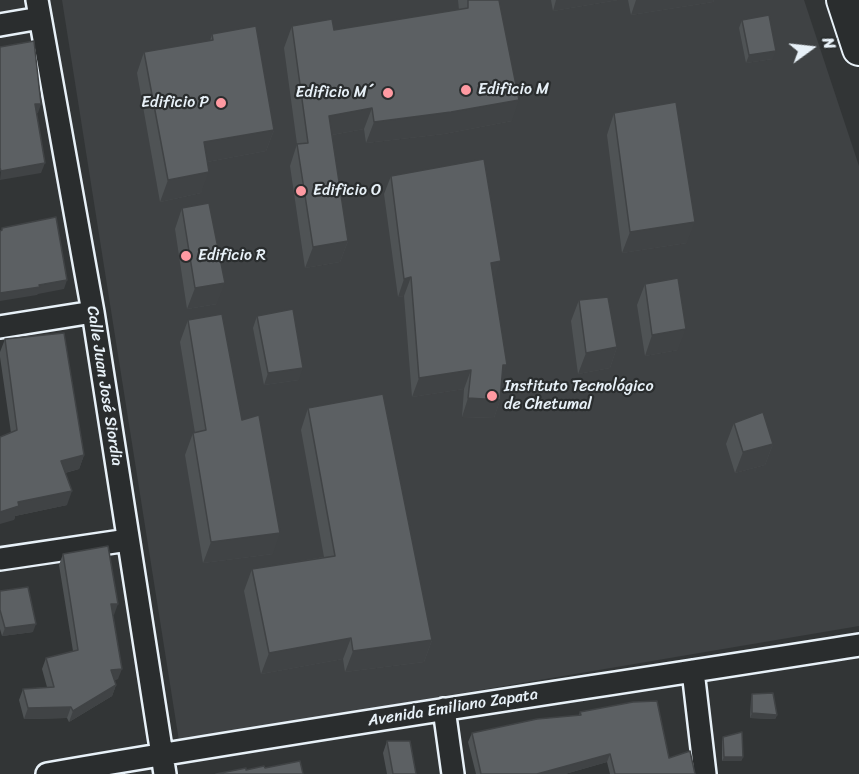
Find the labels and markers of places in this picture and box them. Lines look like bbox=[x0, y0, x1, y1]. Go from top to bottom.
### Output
place label: Edificio M bbox=[478, 80, 549, 100]
place label: Edificio M´ bbox=[296, 83, 376, 103]
marker: Edificio M bbox=[459, 83, 473, 97]
marker: Edificio M´ bbox=[381, 86, 395, 100]
place label: Edificio P bbox=[141, 93, 209, 113]
marker: Edificio P bbox=[214, 96, 228, 110]
place label: Edificio O bbox=[313, 181, 381, 201]
marker: Edificio O bbox=[294, 184, 308, 198]
place label: Edificio R bbox=[198, 246, 266, 266]
marker: Edificio R bbox=[179, 249, 193, 263]
place label: Instituto Tecnológico de Chetumal bbox=[504, 377, 654, 415]
marker: Instituto Tecnológico de Chetumal bbox=[485, 389, 499, 403]

